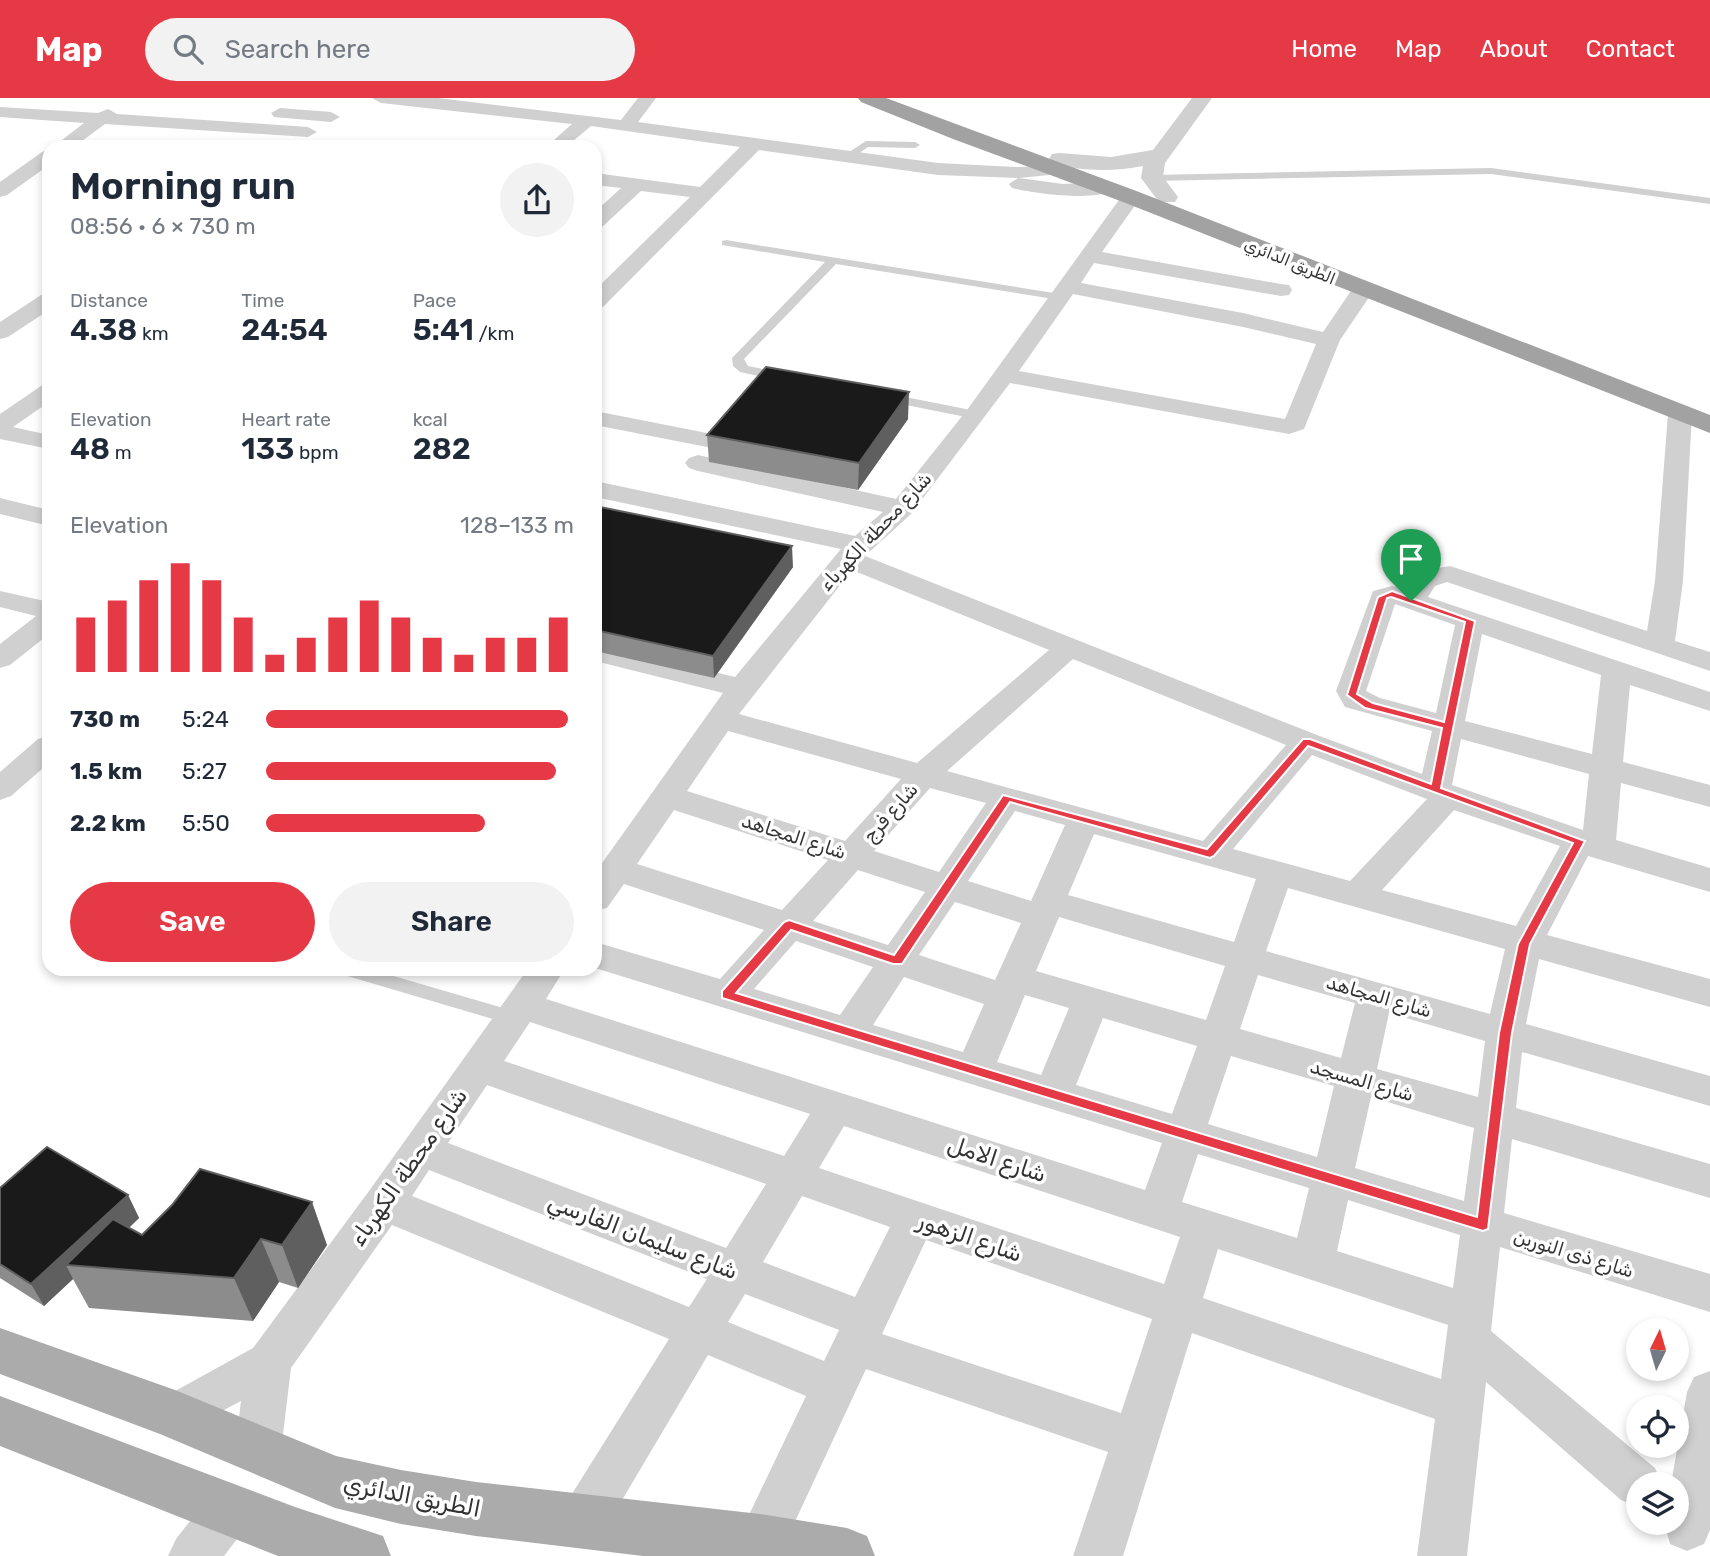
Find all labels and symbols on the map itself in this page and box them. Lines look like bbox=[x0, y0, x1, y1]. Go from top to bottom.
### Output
street label: الطريق الدائري bbox=[1241, 235, 1338, 290]
street label: شارع محطة الكهرباء bbox=[814, 467, 938, 597]
pin bbox=[1381, 529, 1441, 601]
street label: شارع فرج bbox=[858, 778, 924, 848]
street label: شارع المجاهد bbox=[738, 809, 849, 866]
street label: شارع المجاهد bbox=[1323, 970, 1434, 1024]
street label: شارع المسجد bbox=[1307, 1055, 1416, 1108]
street label: شارع محطة الكهرباء bbox=[343, 1082, 475, 1253]
street label: شارع الامل bbox=[944, 1130, 1050, 1190]
street label: شارع سليمان الفارسي bbox=[543, 1187, 742, 1288]
street label: شارع الزهور bbox=[911, 1205, 1026, 1270]
street label: شارع ذى النورين bbox=[1511, 1224, 1637, 1285]
north arrow bbox=[1626, 1318, 1689, 1381]
street label: الطريق الدائري bbox=[341, 1469, 483, 1526]

